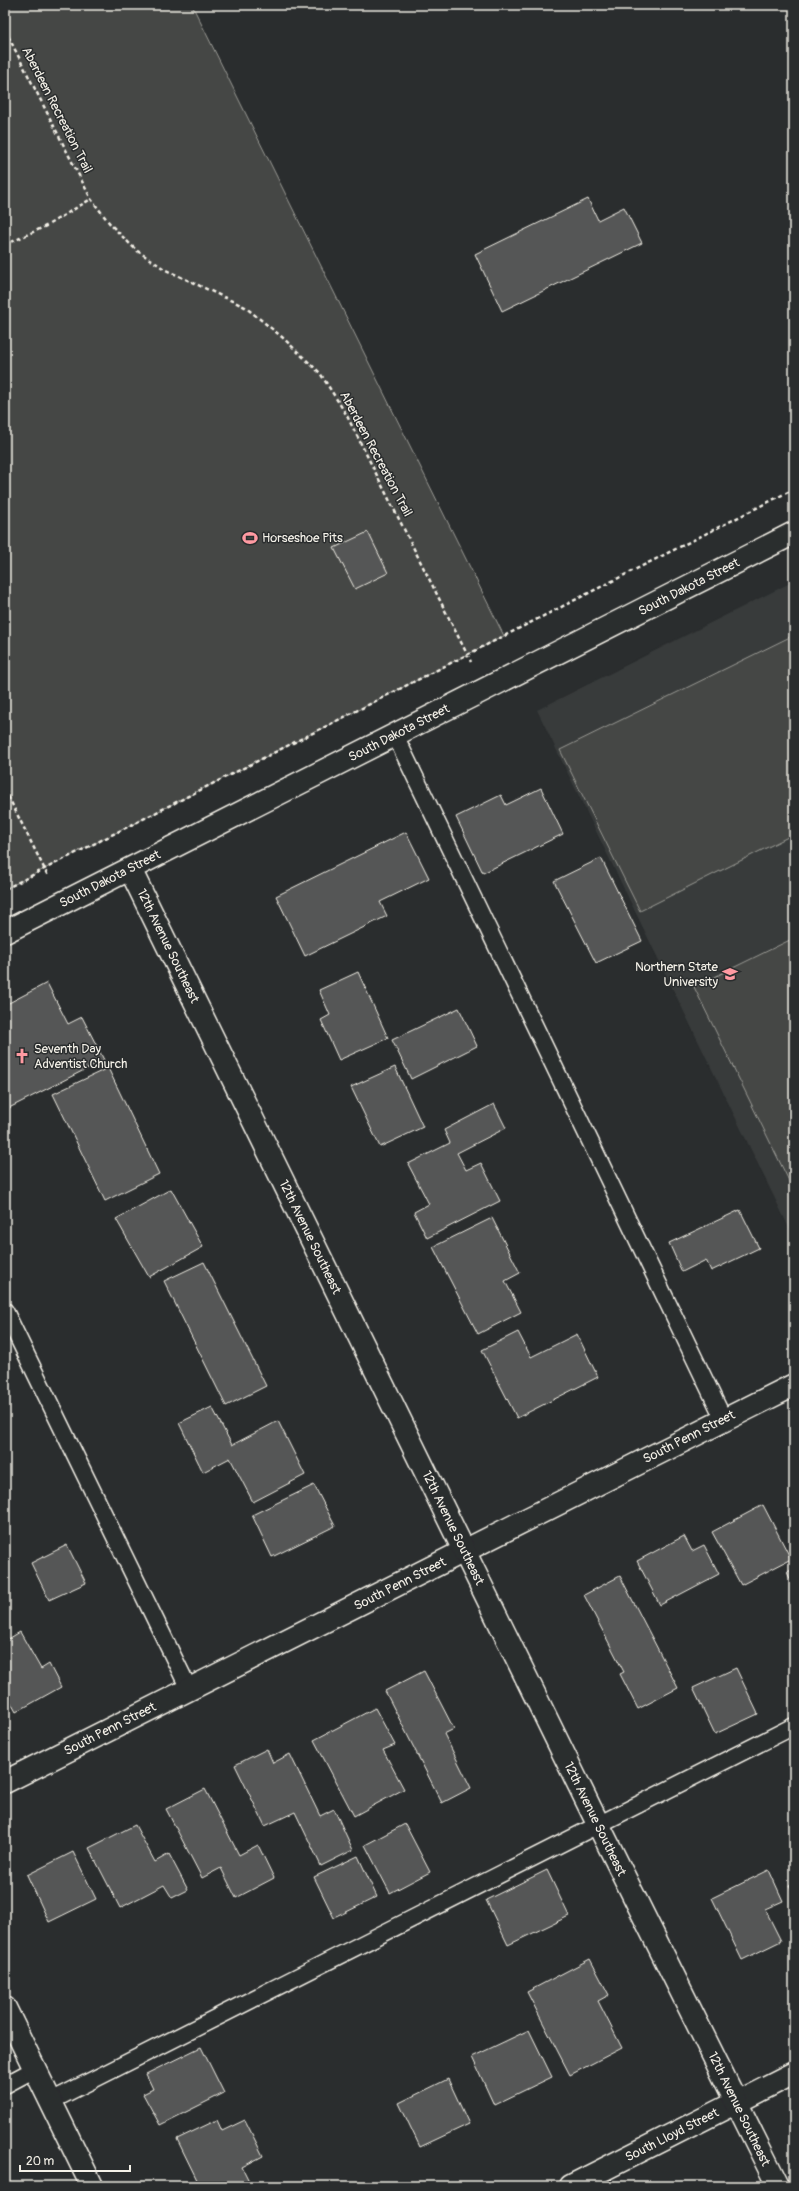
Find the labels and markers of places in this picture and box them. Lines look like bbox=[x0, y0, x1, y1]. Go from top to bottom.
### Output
sports icon: Horseshoe Pits bbox=[241, 529, 259, 547]
place label: Horseshoe Pits bbox=[262, 530, 343, 546]
place label: Northern State University bbox=[635, 959, 719, 990]
school or university icon: Northern State University bbox=[721, 965, 739, 983]
place label: Seventh Day Adventist Church bbox=[34, 1041, 127, 1072]
church icon: Seventh Day Adventist Church bbox=[13, 1047, 31, 1065]

